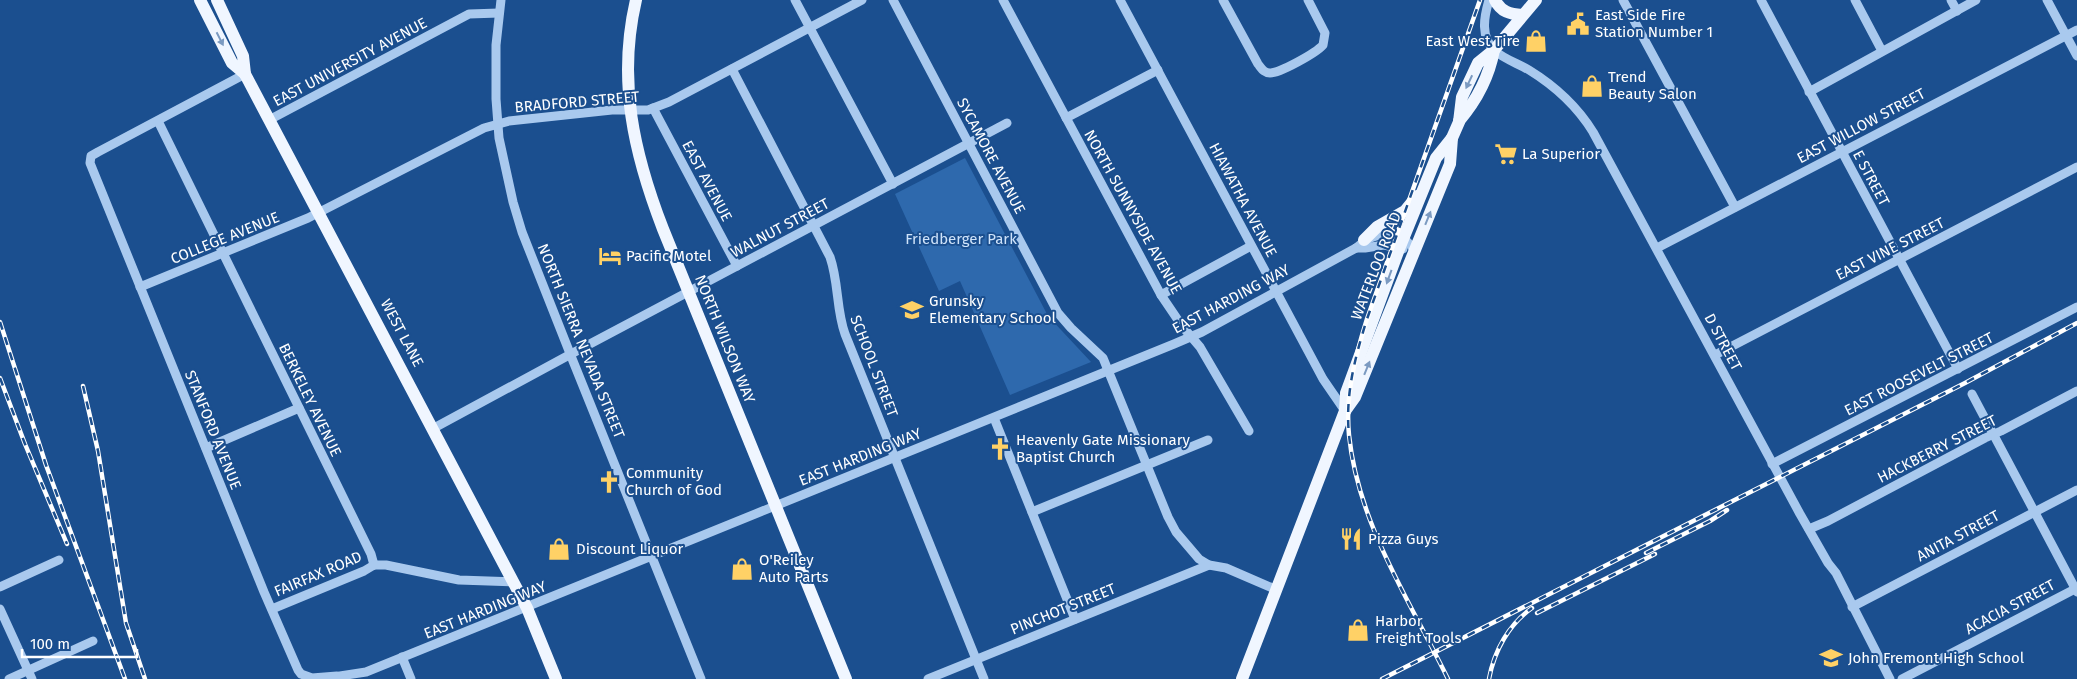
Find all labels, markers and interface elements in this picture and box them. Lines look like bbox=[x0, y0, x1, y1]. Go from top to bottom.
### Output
place label: East Side Fire Station Number 1 bbox=[1595, 6, 1713, 41]
public building icon: East Side Fire Station Number 1 bbox=[1565, 11, 1591, 37]
street label: EAST UNIVERSITY AVENUE bbox=[270, 14, 430, 110]
shop icon: East West Tire bbox=[1523, 28, 1549, 54]
one-way arrow bbox=[216, 32, 224, 47]
place label: East West Tire bbox=[1425, 32, 1520, 50]
place label: Trend Beauty Salon bbox=[1608, 68, 1697, 103]
shop icon: Trend Beauty Salon bbox=[1579, 73, 1605, 99]
one-way arrow bbox=[1465, 75, 1473, 89]
street label: EAST WILLOW STREET bbox=[1794, 84, 1928, 167]
street label: BRADFORD STREET bbox=[514, 88, 640, 116]
street label: SYCAMORE AVENUE bbox=[953, 95, 1029, 217]
street label: NORTH SUNNYSIDE AVENUE bbox=[1080, 127, 1186, 297]
street label: EAST AVENUE bbox=[678, 137, 736, 225]
street label: HIAWATHA AVENUE bbox=[1205, 140, 1281, 260]
supermarket icon: La Superior bbox=[1493, 141, 1519, 167]
place label: La Superior bbox=[1522, 145, 1600, 163]
street label: E STREET bbox=[1849, 147, 1893, 209]
street label: WALNUT STREET bbox=[728, 194, 832, 261]
street label: COLLEGE AVENUE bbox=[168, 208, 282, 268]
street label: WATERLOO ROAD bbox=[1347, 210, 1405, 322]
one-way arrow bbox=[1424, 210, 1432, 225]
street label: EAST VINE STREET bbox=[1833, 214, 1948, 284]
park label: Friedberger Park bbox=[905, 230, 1017, 248]
street label: NORTH SIERRA NEVADA STREET bbox=[534, 241, 628, 441]
hotel icon: Pacific Motel bbox=[597, 243, 623, 269]
place label: Pacific Motel bbox=[626, 247, 712, 265]
street label: EAST HARDING WAY bbox=[1169, 260, 1293, 338]
one-way arrow bbox=[1385, 270, 1393, 285]
street label: NORTH WILSON WAY bbox=[691, 272, 759, 406]
place label: Grunsky Elementary School bbox=[929, 292, 1057, 327]
street label: WEST LANE bbox=[377, 296, 427, 370]
school or university icon: Grunsky Elementary School bbox=[899, 297, 925, 323]
street label: D STREET bbox=[1700, 310, 1746, 374]
street label: SCHOOL STREET bbox=[846, 313, 902, 420]
street label: EAST ROOSEVELT STREET bbox=[1841, 328, 1997, 419]
street label: BERKELEY AVENUE bbox=[275, 340, 345, 460]
one-way arrow bbox=[1363, 361, 1371, 375]
street label: STANFORD AVENUE bbox=[181, 368, 245, 492]
street label: HACKBERRY STREET bbox=[1874, 411, 2000, 487]
street label: EAST HARDING WAY bbox=[796, 424, 924, 490]
place label: Heavenly Gate Missionary Baptist Church bbox=[1016, 431, 1191, 466]
church icon: Heavenly Gate Missionary Baptist Church bbox=[987, 436, 1013, 462]
place label: Community Church of God bbox=[626, 464, 722, 499]
church icon: Community Church of God bbox=[596, 469, 622, 495]
street label: ANITA STREET bbox=[1913, 507, 2003, 565]
restaurant icon: Pizza Guys bbox=[1338, 526, 1364, 552]
place label: Pizza Guys bbox=[1368, 530, 1438, 548]
shop icon: Discount Liquor bbox=[546, 536, 572, 562]
place label: Discount Liquor bbox=[576, 540, 684, 558]
street label: FAIRFAX ROAD bbox=[271, 547, 365, 601]
place label: O'Reiley Auto Parts bbox=[759, 551, 829, 586]
shop icon: O'Reiley Auto Parts bbox=[729, 556, 755, 582]
street label: ACACIA STREET bbox=[1962, 576, 2058, 638]
street label: EAST HARDING WAY bbox=[421, 577, 549, 643]
street label: PINCHOT STREET bbox=[1008, 580, 1119, 638]
place label: Harbor Freight Tools bbox=[1375, 612, 1461, 647]
shop icon: Harbor Freight Tools bbox=[1345, 617, 1371, 643]
scale bar bbox=[22, 626, 138, 658]
text: 100 m bbox=[30, 635, 70, 653]
school or university icon: John Fremont High School bbox=[1818, 645, 1844, 671]
place label: John Fremont High School bbox=[1848, 649, 2025, 667]

